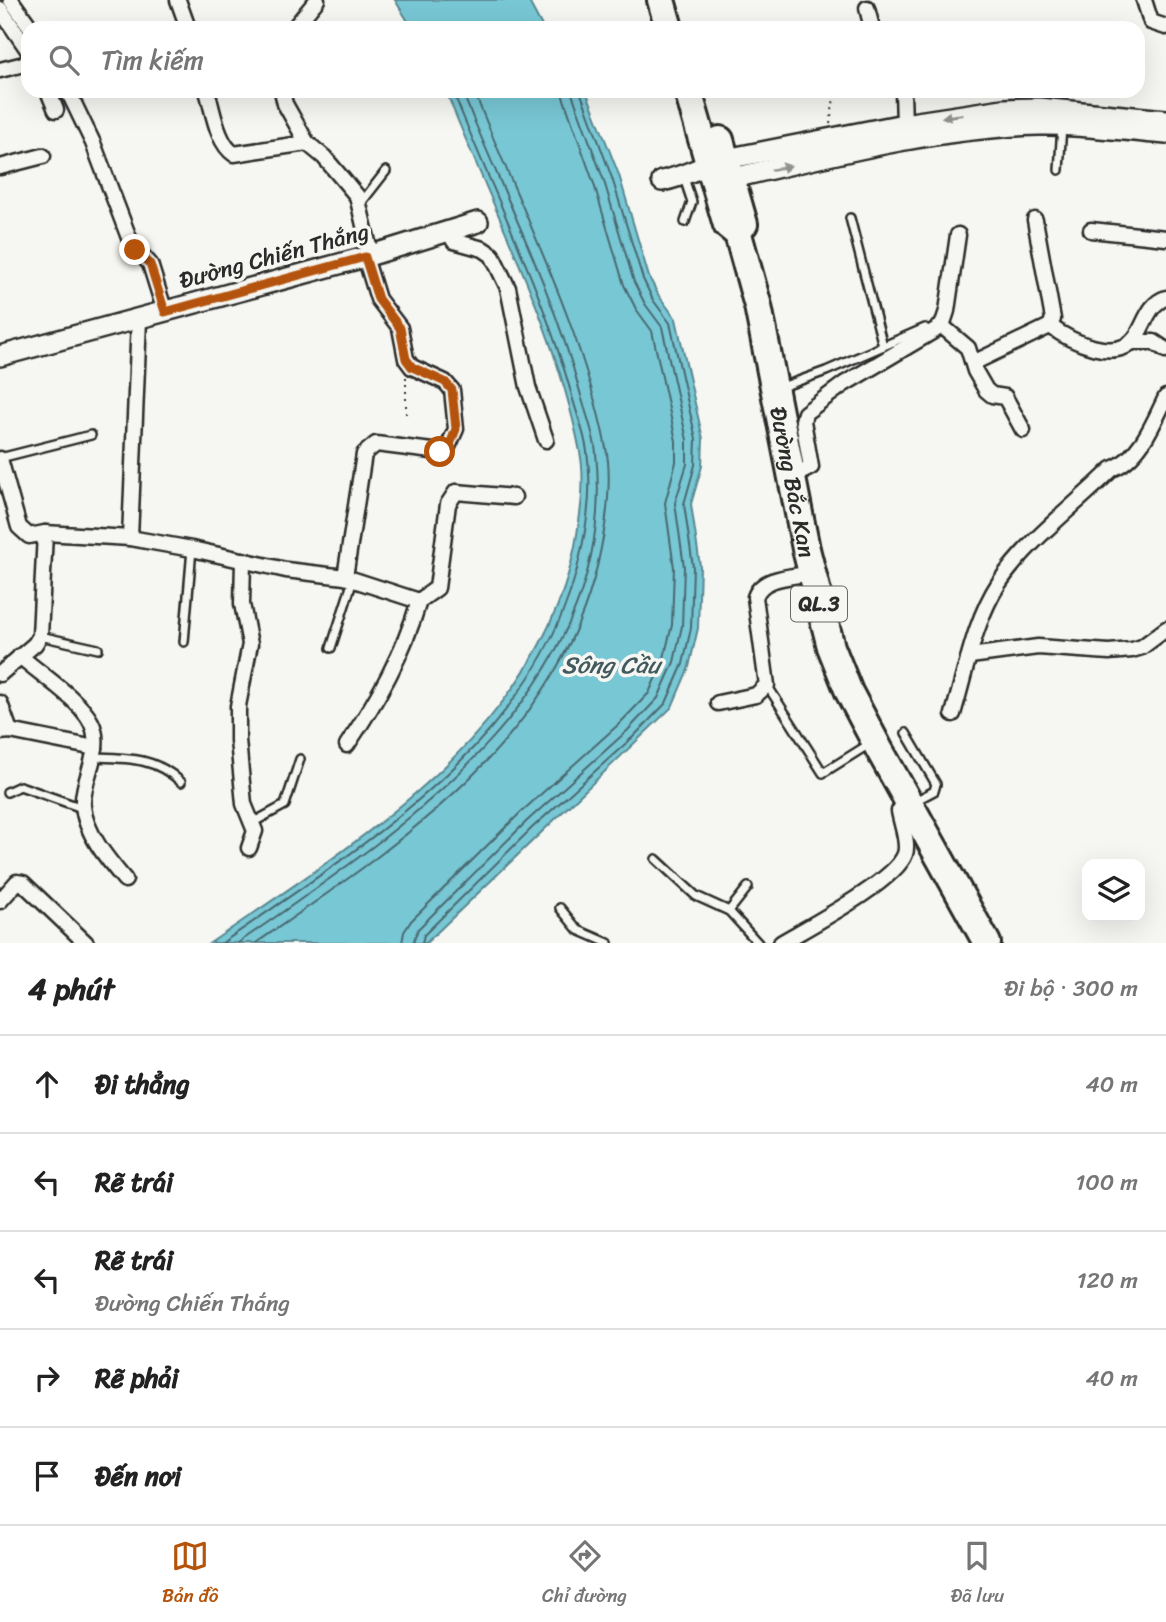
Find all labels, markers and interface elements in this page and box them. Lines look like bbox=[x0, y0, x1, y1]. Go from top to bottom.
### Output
search box bbox=[21, 21, 1145, 98]
text: Tìm kiếm bbox=[101, 37, 204, 83]
icon: search bbox=[45, 41, 83, 79]
one-way arrow bbox=[941, 110, 963, 121]
one-way arrow bbox=[770, 162, 792, 173]
street label: Đường Chiến Thắng bbox=[175, 211, 374, 301]
route end bbox=[119, 234, 150, 265]
street label: Đường Bắc Kạn bbox=[758, 403, 828, 562]
route start bbox=[424, 436, 455, 467]
road number: QL.3 bbox=[791, 586, 847, 622]
water label: Sông Cầu bbox=[562, 644, 663, 686]
map controls bbox=[1082, 859, 1145, 922]
button: layers bbox=[1082, 859, 1145, 922]
text: 4 phút bbox=[28, 962, 114, 1016]
text: Đi bộ · 300 m bbox=[1004, 968, 1138, 1009]
text: Đi thẳng bbox=[95, 1061, 190, 1107]
text: 40 m bbox=[1085, 1064, 1138, 1105]
icon: ahead bbox=[28, 1065, 66, 1103]
text: Rẽ trái bbox=[95, 1159, 173, 1205]
text: 100 m bbox=[1075, 1162, 1138, 1203]
icon: left bbox=[28, 1163, 66, 1201]
text: Rẽ trái bbox=[95, 1237, 173, 1283]
text: 120 m bbox=[1077, 1260, 1138, 1301]
icon: left bbox=[28, 1261, 66, 1299]
text: Đường Chiến Thắng bbox=[95, 1283, 290, 1324]
text: Rẽ phải bbox=[95, 1355, 179, 1401]
text: 40 m bbox=[1085, 1358, 1138, 1399]
icon: right bbox=[28, 1359, 66, 1397]
text: Đến nơi bbox=[95, 1453, 181, 1499]
icon: arrive bbox=[28, 1457, 66, 1495]
tab: Bản đồ bbox=[162, 1537, 218, 1612]
tab: Chỉ đường bbox=[542, 1537, 627, 1612]
tab: Đã lưu bbox=[951, 1537, 1004, 1612]

